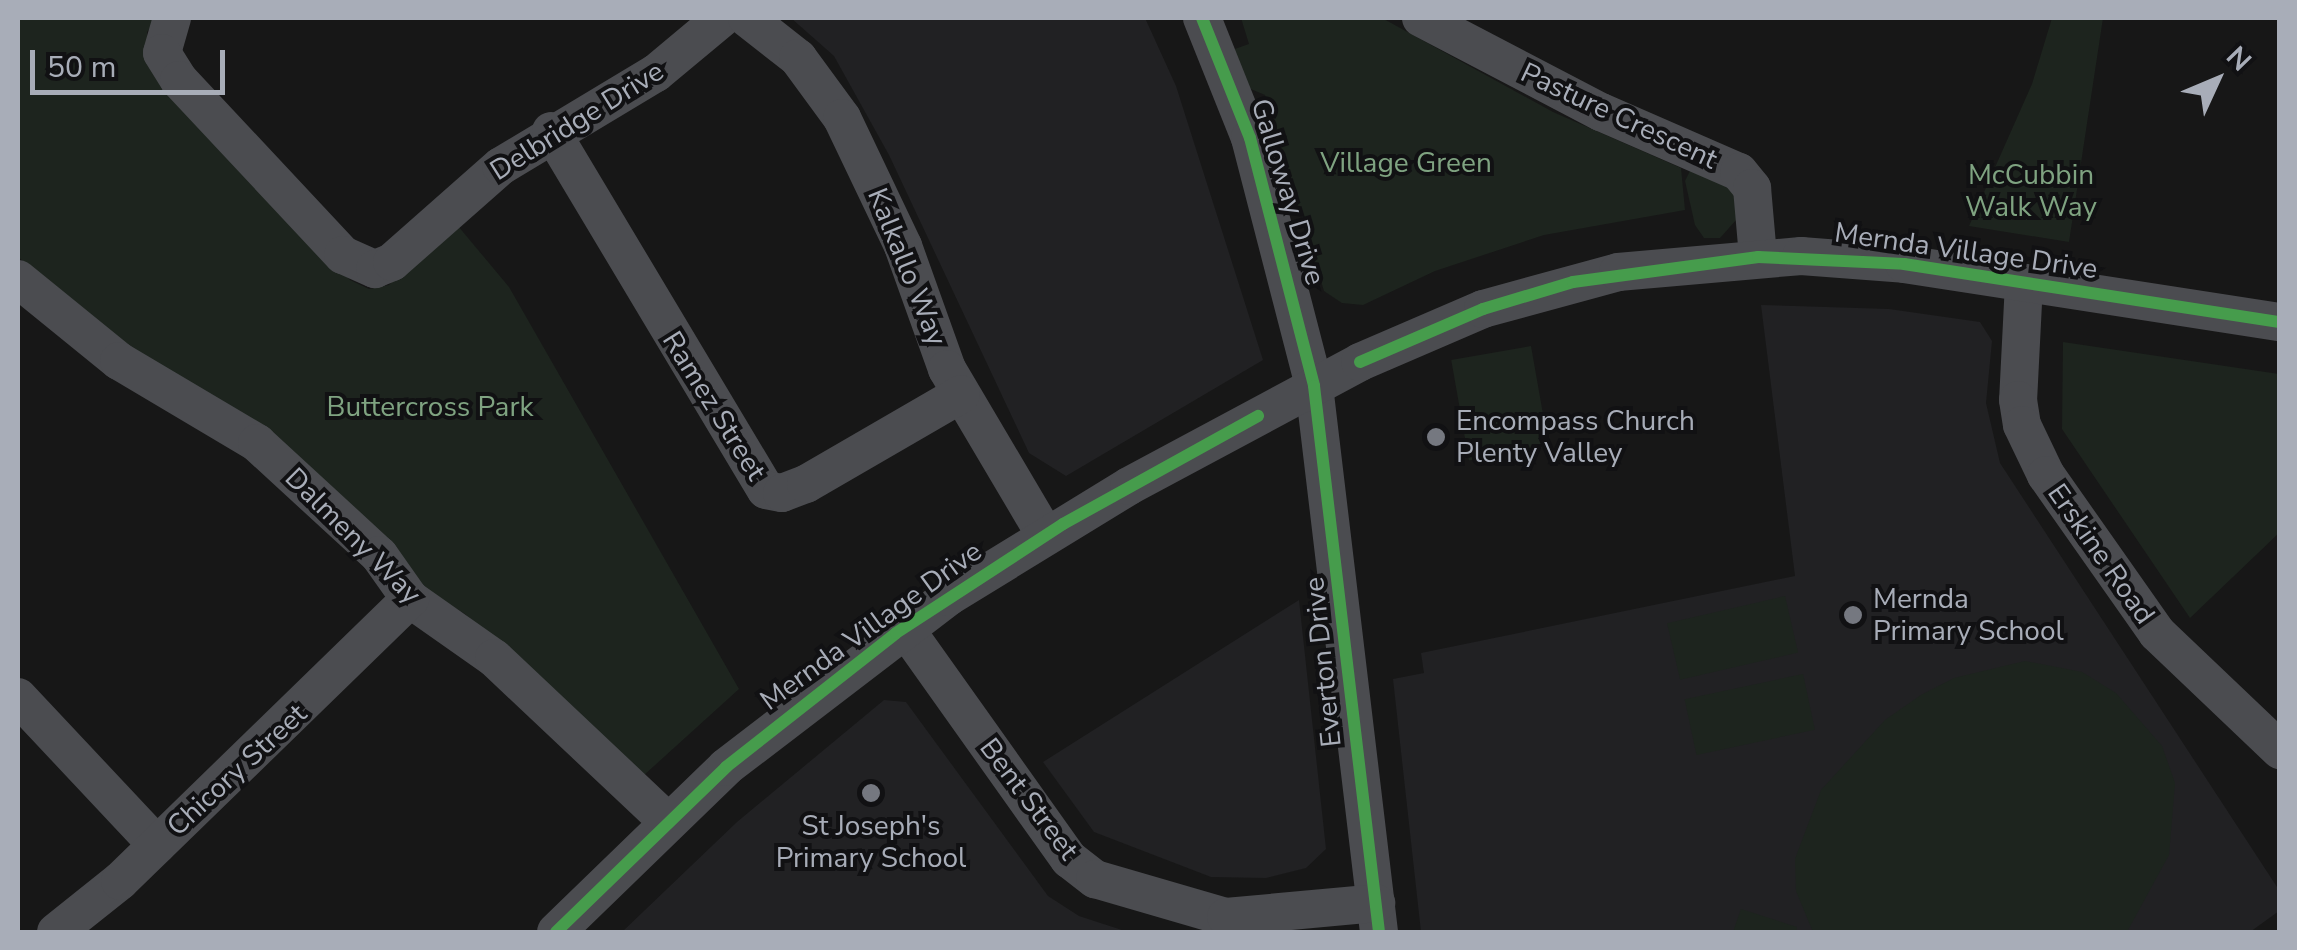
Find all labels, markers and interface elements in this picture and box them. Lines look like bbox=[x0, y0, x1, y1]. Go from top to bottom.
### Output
scale bar bbox=[35, 30, 230, 92]
north arrow bbox=[2167, 30, 2267, 130]
text: N bbox=[2218, 38, 2260, 80]
text: 50 m bbox=[47, 47, 116, 88]
street label: Delbridge Drive bbox=[484, 54, 670, 188]
street label: Pasture Crescent bbox=[1515, 56, 1723, 176]
street label: Galloway Drive bbox=[1244, 95, 1332, 289]
park label: Village Green bbox=[1320, 146, 1492, 180]
park label: McCubbin Walk Way bbox=[1965, 158, 2097, 224]
street label: Kalkallo Way bbox=[860, 183, 954, 351]
street label: Mernda Village Drive bbox=[1832, 216, 2100, 286]
street label: Ramez Street bbox=[655, 325, 773, 487]
park label: Buttercross Park bbox=[327, 390, 533, 424]
place label: Encompass Church Plenty Valley bbox=[1456, 404, 1695, 470]
marker: Encompass Church Plenty Valley bbox=[1425, 426, 1447, 448]
street label: Dalmeny Way bbox=[278, 461, 428, 611]
street label: Erskine Road bbox=[2040, 477, 2162, 631]
street label: Mernda Village Drive bbox=[754, 534, 988, 718]
street label: Everton Drive bbox=[1297, 575, 1349, 749]
place label: Mernda Primary School bbox=[1873, 582, 2064, 648]
marker: Mernda Primary School bbox=[1842, 604, 1864, 626]
street label: Chicory Street bbox=[160, 697, 314, 843]
street label: Bent Street bbox=[973, 732, 1085, 866]
marker: St Joseph's Primary School bbox=[860, 782, 882, 804]
place label: St Joseph's Primary School bbox=[776, 809, 966, 875]

